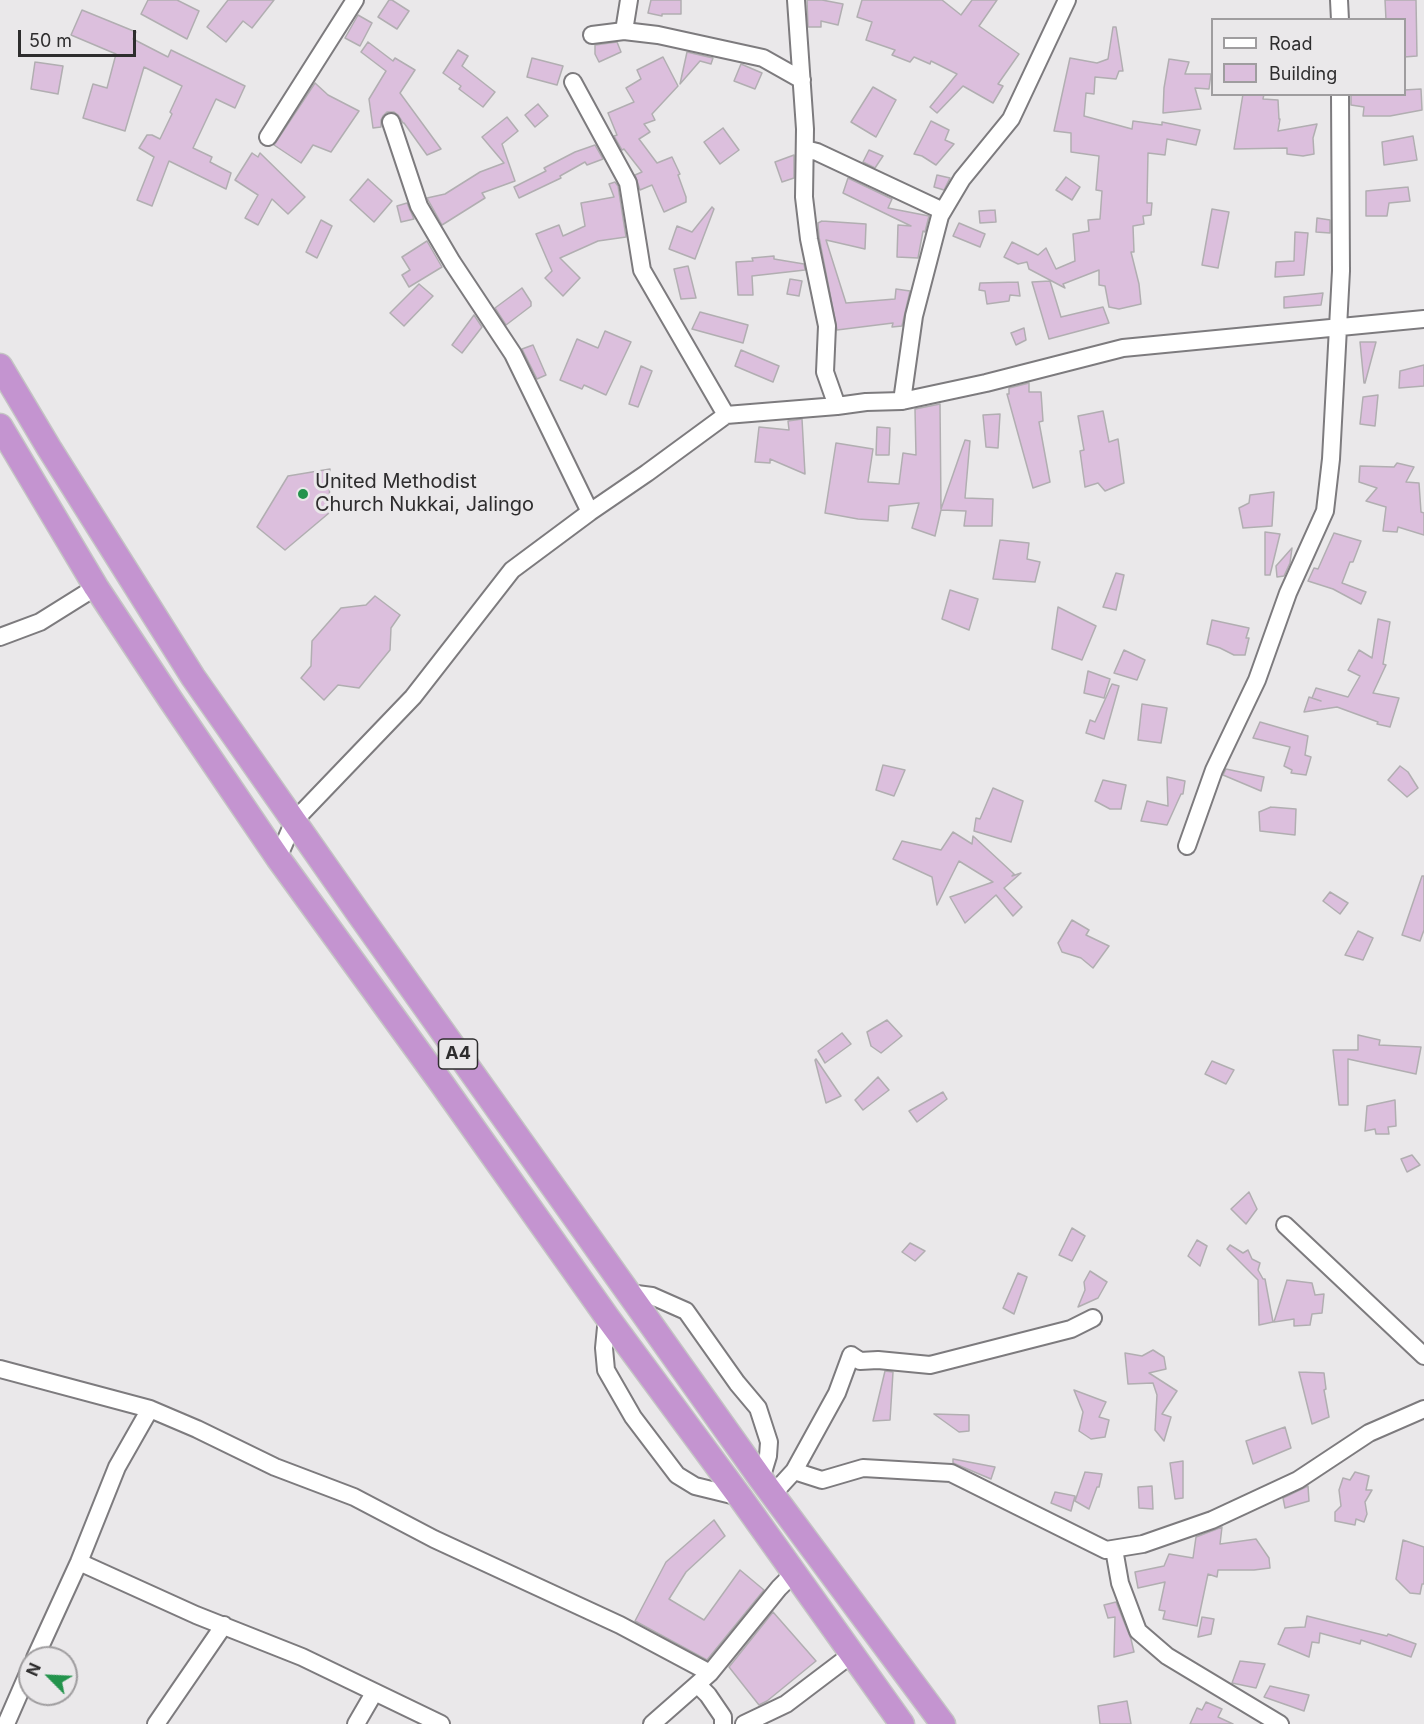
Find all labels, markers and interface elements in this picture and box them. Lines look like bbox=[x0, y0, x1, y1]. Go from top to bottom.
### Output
scale bar bbox=[21, 18, 140, 56]
legend bbox=[1211, 18, 1406, 96]
text: 50 m bbox=[29, 30, 72, 51]
text: Road bbox=[1269, 33, 1312, 54]
text: Building bbox=[1269, 63, 1337, 84]
place label: United Methodist Church Nukkai, Jalingo bbox=[315, 470, 534, 517]
marker: United Methodist Church Nukkai, Jalingo bbox=[296, 487, 310, 501]
road number: A4 bbox=[438, 1039, 478, 1069]
north arrow bbox=[18, 1646, 78, 1706]
text: N bbox=[22, 1660, 45, 1679]

